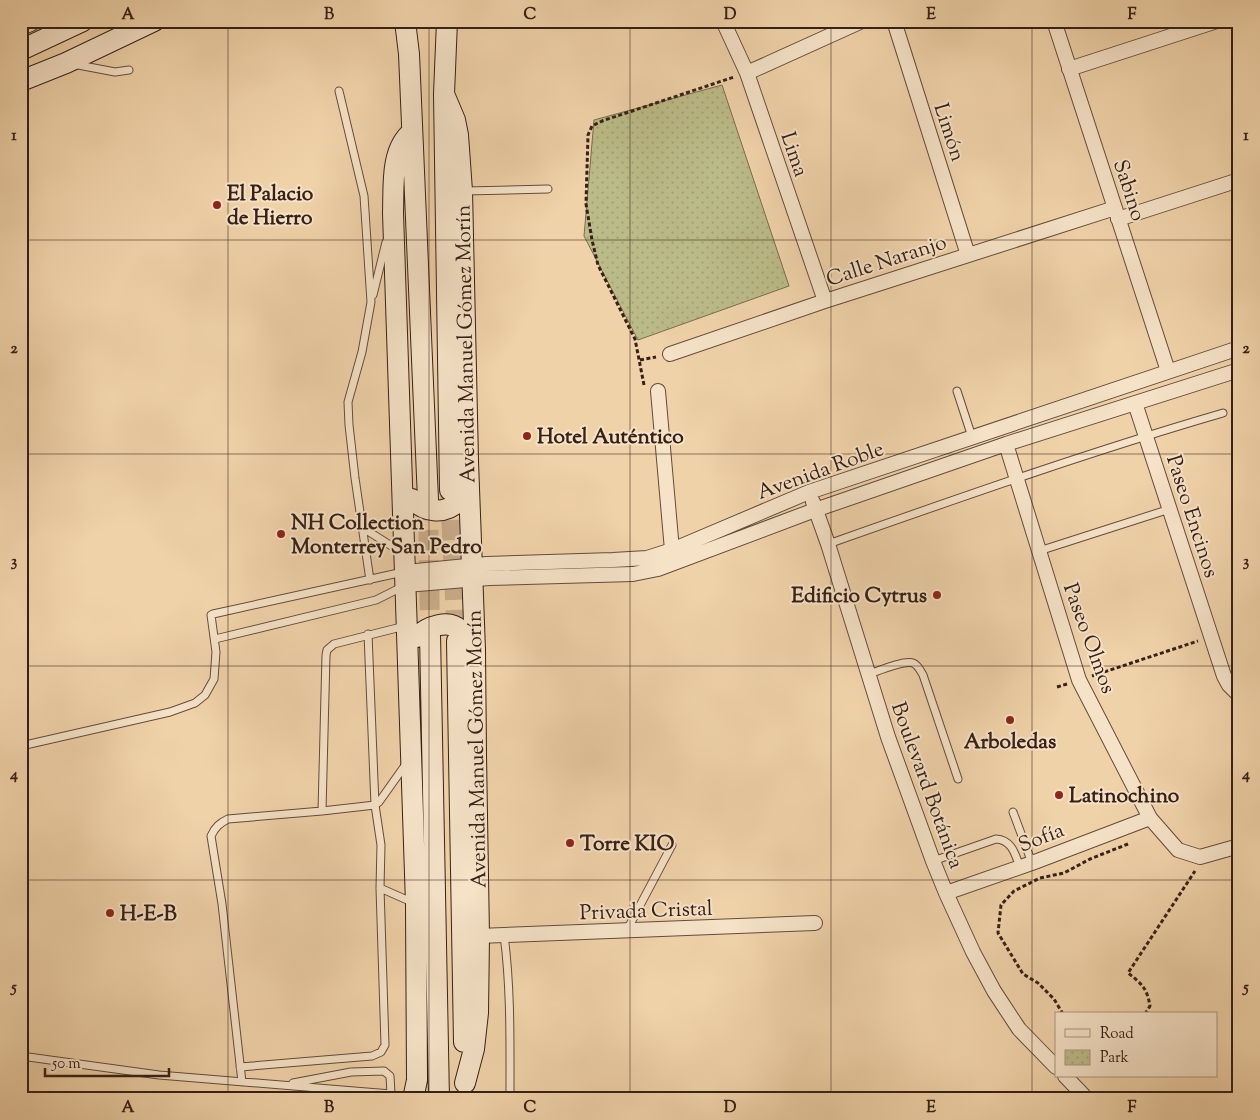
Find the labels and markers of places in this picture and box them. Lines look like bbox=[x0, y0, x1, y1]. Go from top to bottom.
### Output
place label: El Palacio de Hierro bbox=[227, 180, 314, 234]
marker: El Palacio de Hierro bbox=[211, 199, 223, 211]
place label: Hotel Auténtico bbox=[537, 423, 684, 453]
marker: Hotel Auténtico bbox=[521, 430, 533, 442]
place label: NH Collection Monterrey San Pedro bbox=[291, 509, 482, 563]
marker: NH Collection Monterrey San Pedro bbox=[275, 528, 287, 540]
place label: Edificio Cytrus bbox=[791, 582, 927, 612]
marker: Edificio Cytrus bbox=[931, 589, 943, 601]
marker: Arboledas bbox=[1004, 714, 1016, 726]
place label: Arboledas bbox=[964, 728, 1056, 758]
place label: Latinochino bbox=[1069, 782, 1180, 812]
marker: Latinochino bbox=[1053, 789, 1065, 801]
place label: Torre KIO bbox=[580, 830, 675, 860]
marker: Torre KIO bbox=[564, 837, 576, 849]
place label: H-E-B bbox=[120, 900, 178, 930]
marker: H-E-B bbox=[104, 907, 116, 919]

